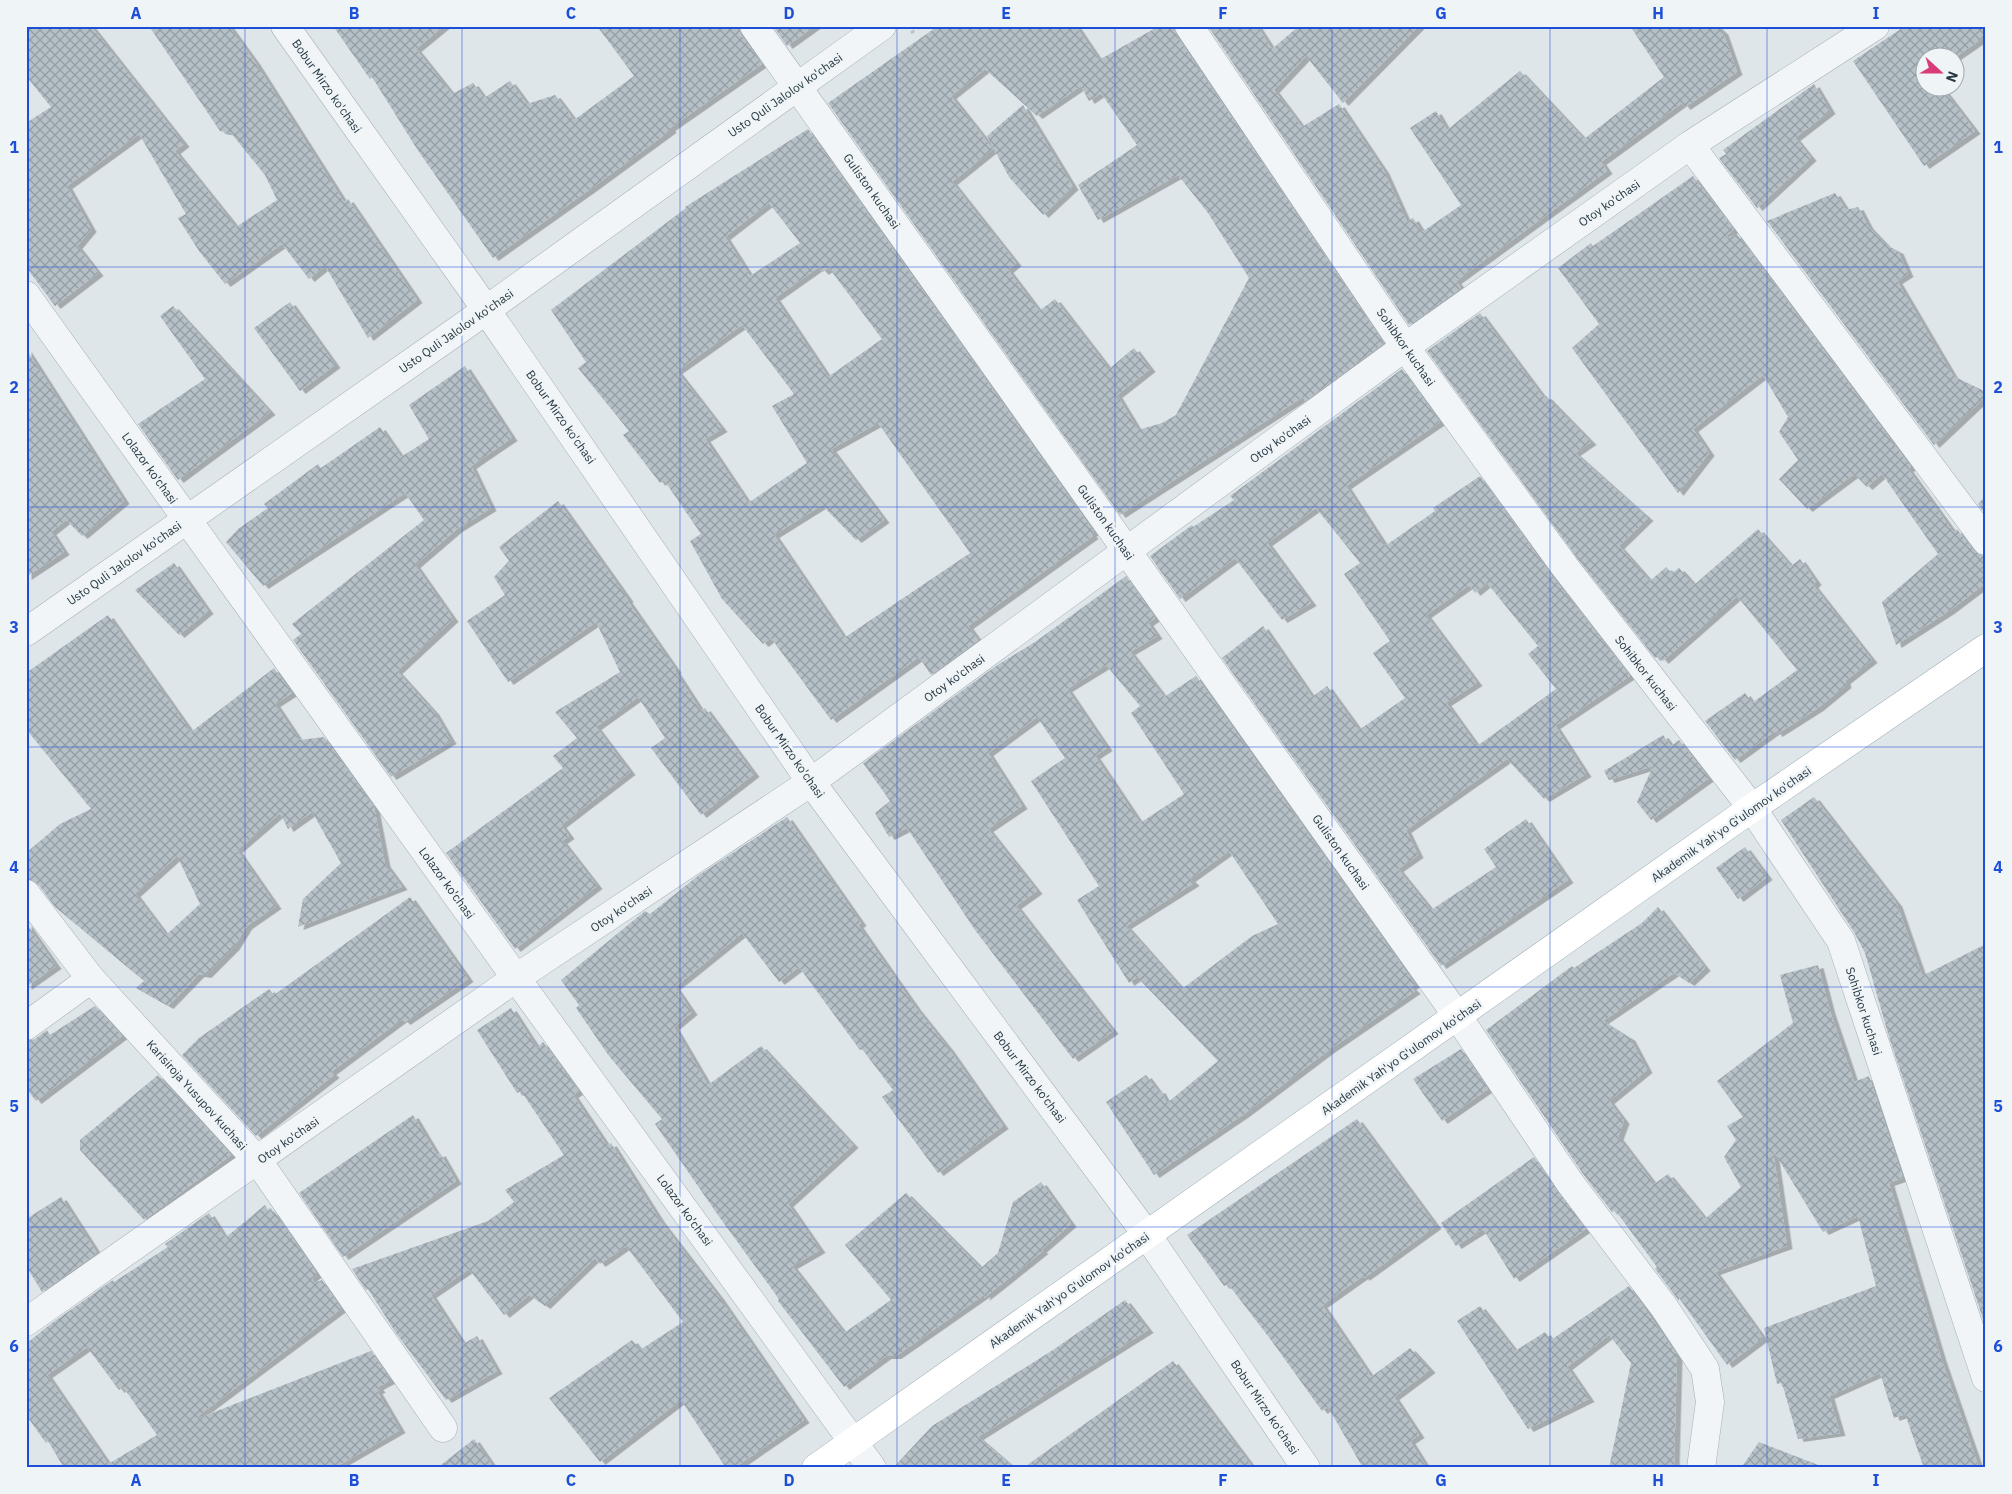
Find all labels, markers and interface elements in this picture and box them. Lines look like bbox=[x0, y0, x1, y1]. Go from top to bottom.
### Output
text: A bbox=[131, 3, 142, 23]
text: B bbox=[349, 3, 360, 23]
text: C bbox=[566, 3, 576, 23]
text: D bbox=[783, 3, 795, 23]
text: E bbox=[1001, 3, 1011, 23]
text: F bbox=[1218, 3, 1228, 23]
text: G bbox=[1435, 3, 1447, 23]
text: H bbox=[1652, 3, 1664, 23]
text: I bbox=[1873, 3, 1880, 23]
street label: Bobur Mirzo ko'chasi bbox=[289, 36, 365, 136]
north arrow bbox=[1914, 48, 1964, 98]
street label: Usto Quli Jalolov ko'chasi bbox=[725, 50, 845, 140]
text: N bbox=[1942, 69, 1962, 85]
text: 1 bbox=[9, 137, 19, 157]
text: 1 bbox=[1993, 137, 2003, 157]
street label: Guliston kuchasi bbox=[840, 150, 904, 232]
street label: Otoy ko'chasi bbox=[1575, 176, 1643, 230]
street label: Usto Quli Jalolov ko'chasi bbox=[396, 286, 516, 376]
street label: Sohibkor kuchasi bbox=[1374, 305, 1438, 389]
street label: Bobur Mirzo ko'chasi bbox=[523, 367, 599, 467]
text: 2 bbox=[9, 377, 19, 397]
text: 2 bbox=[1993, 377, 2003, 397]
street label: Otoy ko'chasi bbox=[1247, 412, 1313, 466]
street label: Lolazor ko'chasi bbox=[119, 429, 181, 507]
street label: Guliston kuchasi bbox=[1074, 481, 1138, 563]
street label: Usto Quli Jalolov ko'chasi bbox=[64, 518, 184, 608]
text: 3 bbox=[9, 617, 19, 637]
text: 3 bbox=[1993, 617, 2003, 637]
street label: Sohibkor kuchasi bbox=[1612, 632, 1680, 714]
street label: Otoy ko'chasi bbox=[921, 651, 987, 705]
street label: Bobur Mirzo ko'chasi bbox=[752, 701, 828, 801]
street label: Akademik Yah'yo G'ulomov ko'chasi bbox=[1648, 763, 1814, 885]
street label: Guliston kuchasi bbox=[1309, 811, 1373, 893]
street label: Lolazor ko'chasi bbox=[416, 844, 478, 922]
text: 4 bbox=[9, 857, 19, 877]
text: 4 bbox=[1993, 857, 2003, 877]
street label: Otoy ko'chasi bbox=[587, 883, 655, 935]
street label: Sohibkor kuchasi bbox=[1843, 965, 1885, 1057]
street label: Akademik Yah'yo G'ulomov ko'chasi bbox=[1318, 996, 1484, 1118]
street label: Bobur Mirzo ko'chasi bbox=[991, 1028, 1069, 1126]
street label: Karisiroja Yusupov kuchasi bbox=[144, 1037, 250, 1153]
text: 5 bbox=[9, 1096, 19, 1116]
text: 5 bbox=[1993, 1096, 2003, 1116]
street label: Otoy ko'chasi bbox=[254, 1113, 322, 1167]
street label: Lolazor ko'chasi bbox=[654, 1171, 716, 1249]
street label: Akademik Yah'yo G'ulomov ko'chasi bbox=[986, 1229, 1152, 1351]
text: 6 bbox=[9, 1336, 19, 1356]
text: 6 bbox=[1993, 1336, 2003, 1356]
street label: Bobur Mirzo ko'chasi bbox=[1228, 1357, 1302, 1457]
text: A bbox=[131, 1470, 142, 1490]
text: B bbox=[349, 1470, 360, 1490]
text: C bbox=[566, 1470, 576, 1490]
text: D bbox=[783, 1470, 795, 1490]
text: E bbox=[1001, 1470, 1011, 1490]
text: F bbox=[1218, 1470, 1228, 1490]
text: G bbox=[1435, 1470, 1447, 1490]
text: H bbox=[1652, 1470, 1664, 1490]
text: I bbox=[1873, 1470, 1880, 1490]

